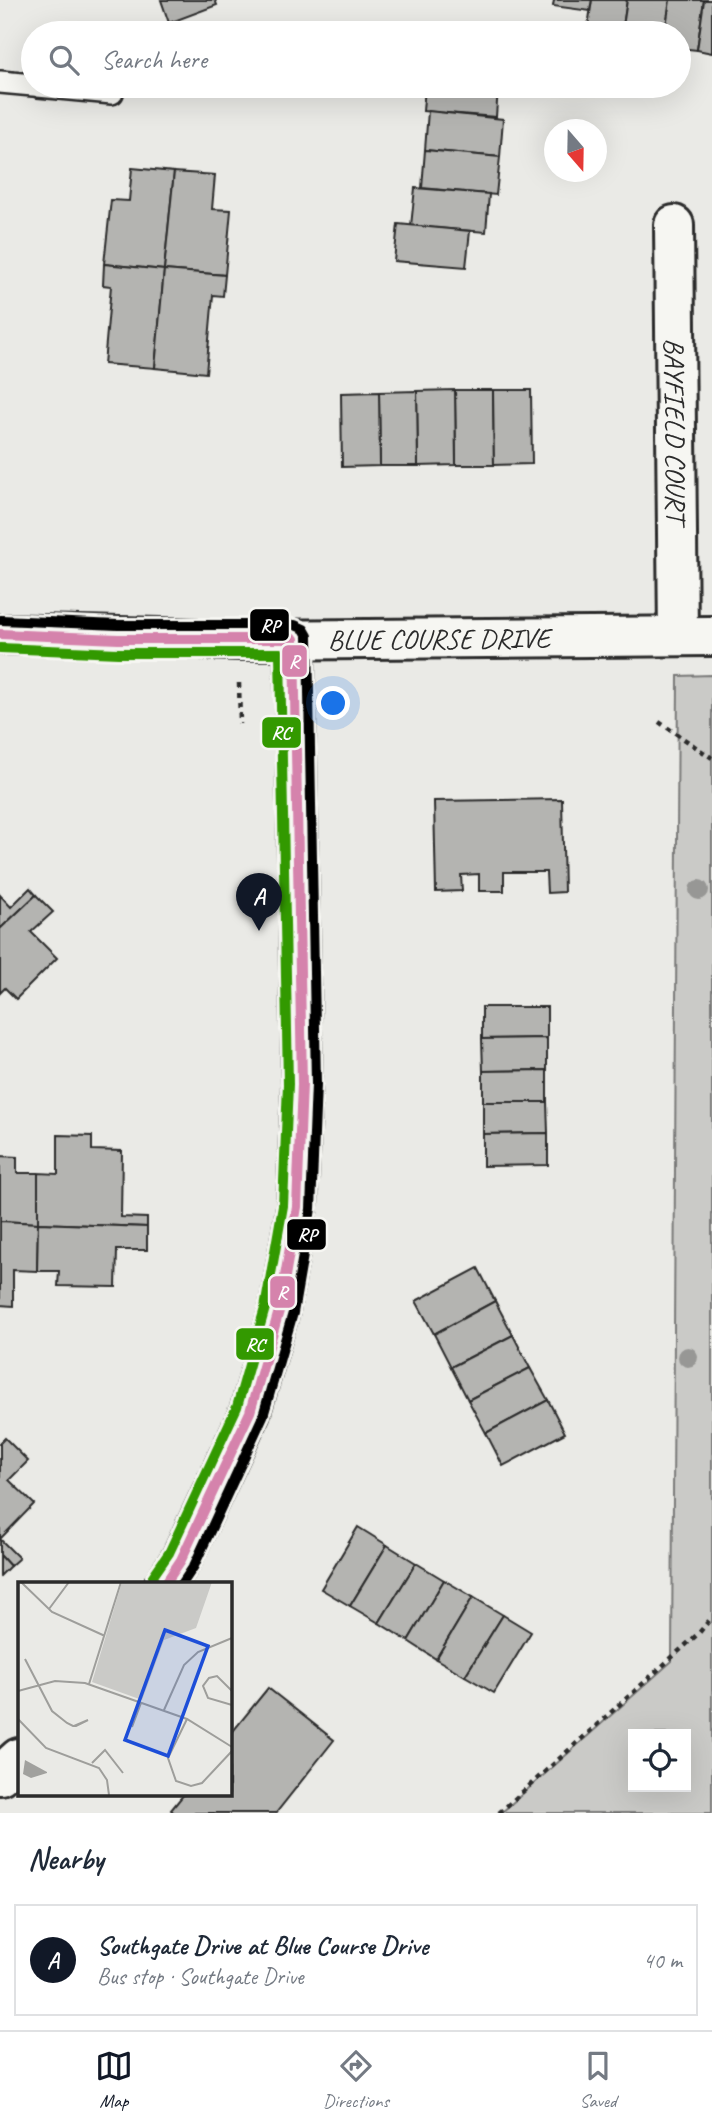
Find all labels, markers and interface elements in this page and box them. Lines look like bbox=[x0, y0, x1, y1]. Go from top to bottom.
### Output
search box bbox=[21, 21, 691, 98]
icon: search bbox=[45, 41, 83, 79]
text: Search here bbox=[101, 43, 207, 76]
north arrow bbox=[544, 119, 607, 182]
street label: BAYFIELD COURT bbox=[657, 338, 694, 529]
line badge: RP bbox=[249, 608, 290, 642]
text: RP bbox=[260, 614, 283, 638]
street label: BLUE COURSE DRIVE bbox=[328, 620, 553, 657]
line badge: R bbox=[281, 644, 308, 678]
text: R bbox=[289, 650, 302, 674]
your location bbox=[316, 686, 350, 720]
line badge: RC bbox=[261, 716, 302, 749]
text: RC bbox=[271, 721, 293, 745]
pin: A bbox=[236, 873, 282, 931]
line badge: RP bbox=[286, 1218, 327, 1251]
text: RP bbox=[297, 1223, 320, 1247]
line badge: R bbox=[269, 1275, 296, 1309]
text: R bbox=[277, 1281, 290, 1305]
line badge: RC bbox=[235, 1327, 275, 1361]
text: RC bbox=[245, 1333, 267, 1357]
inset map bbox=[18, 1582, 231, 1796]
map controls bbox=[628, 1729, 691, 1792]
button: locate bbox=[628, 1729, 691, 1792]
text: Nearby bbox=[28, 1840, 104, 1878]
text: Southgate Drive at Blue Course Drive bbox=[97, 1929, 428, 1962]
text: A bbox=[47, 1946, 59, 1975]
text: 40 m bbox=[643, 1946, 682, 1975]
text: Bus stop · Southgate Drive bbox=[97, 1962, 303, 1991]
tab: Map bbox=[95, 2047, 133, 2113]
tab: Directions bbox=[323, 2047, 389, 2113]
tab: Saved bbox=[579, 2047, 617, 2113]

